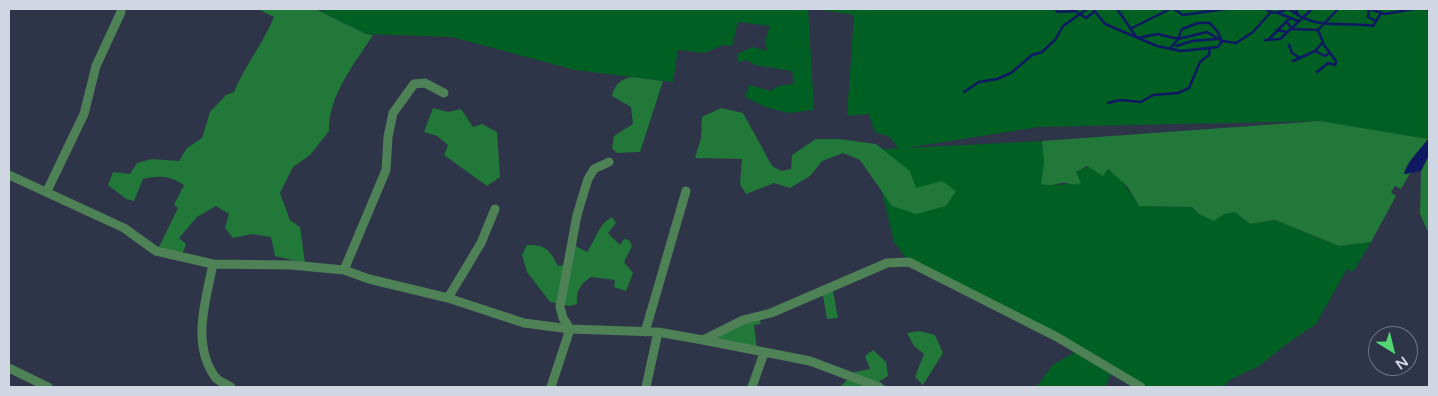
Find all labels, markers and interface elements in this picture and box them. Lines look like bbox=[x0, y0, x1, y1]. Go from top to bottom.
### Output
north arrow bbox=[1368, 326, 1418, 376]
text: N bbox=[1392, 353, 1411, 373]

